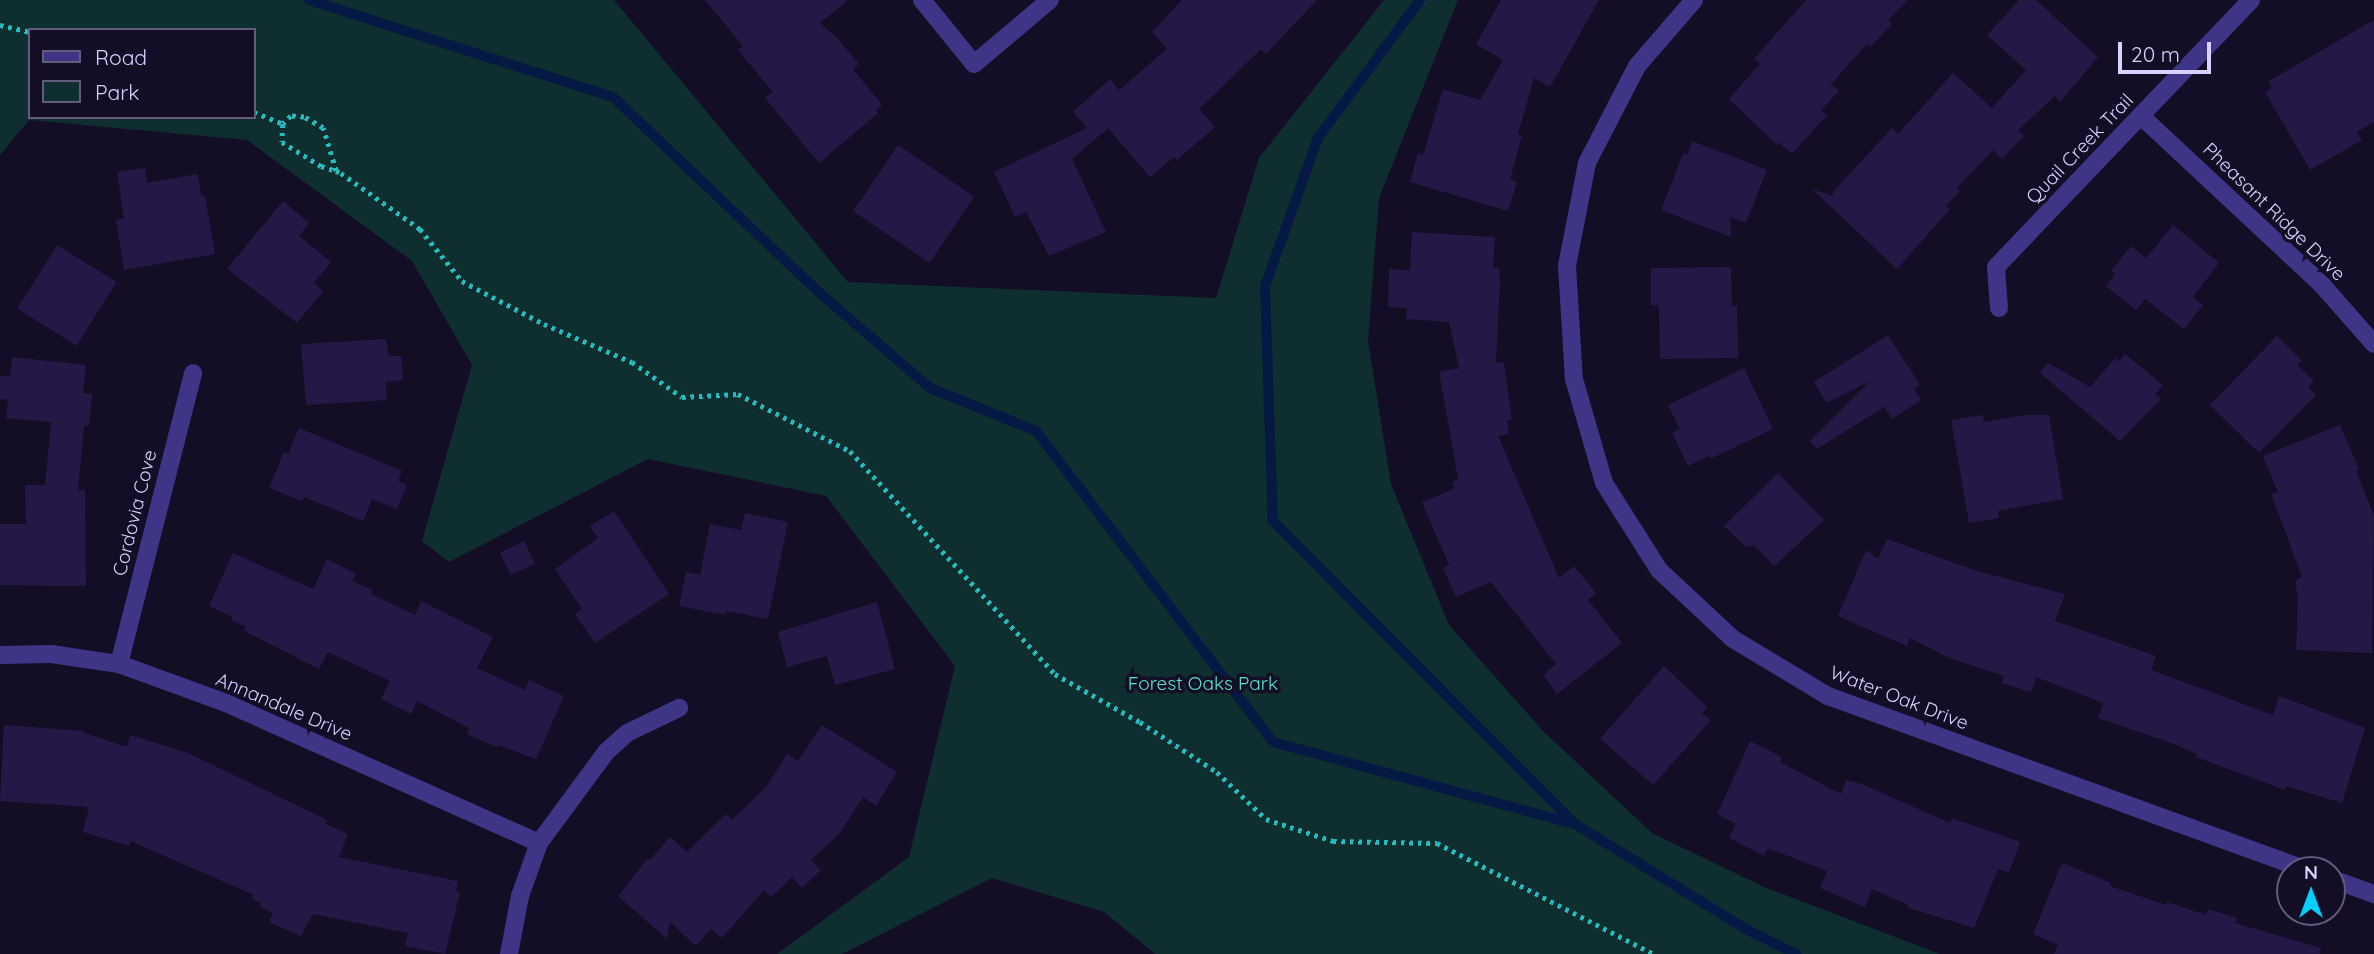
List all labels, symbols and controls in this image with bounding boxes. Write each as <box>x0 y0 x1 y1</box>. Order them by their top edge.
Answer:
legend <box>28 28 256 119</box>
scale bar <box>2122 28 2215 72</box>
text: 20 m <box>2131 41 2180 67</box>
text: Road <box>95 44 147 70</box>
text: Park <box>95 79 139 105</box>
street label: Quail Creek Trail <box>2022 89 2138 209</box>
street label: Pheasant Ridge Drive <box>2198 138 2350 286</box>
street label: Cordovia Cove <box>108 448 162 578</box>
street label: Water Oak Drive <box>1827 661 1971 735</box>
street label: Annandale Drive <box>213 668 355 746</box>
park label: Forest Oaks Park <box>1128 673 1278 695</box>
north arrow <box>2276 856 2346 926</box>
text: N <box>2304 860 2318 884</box>

